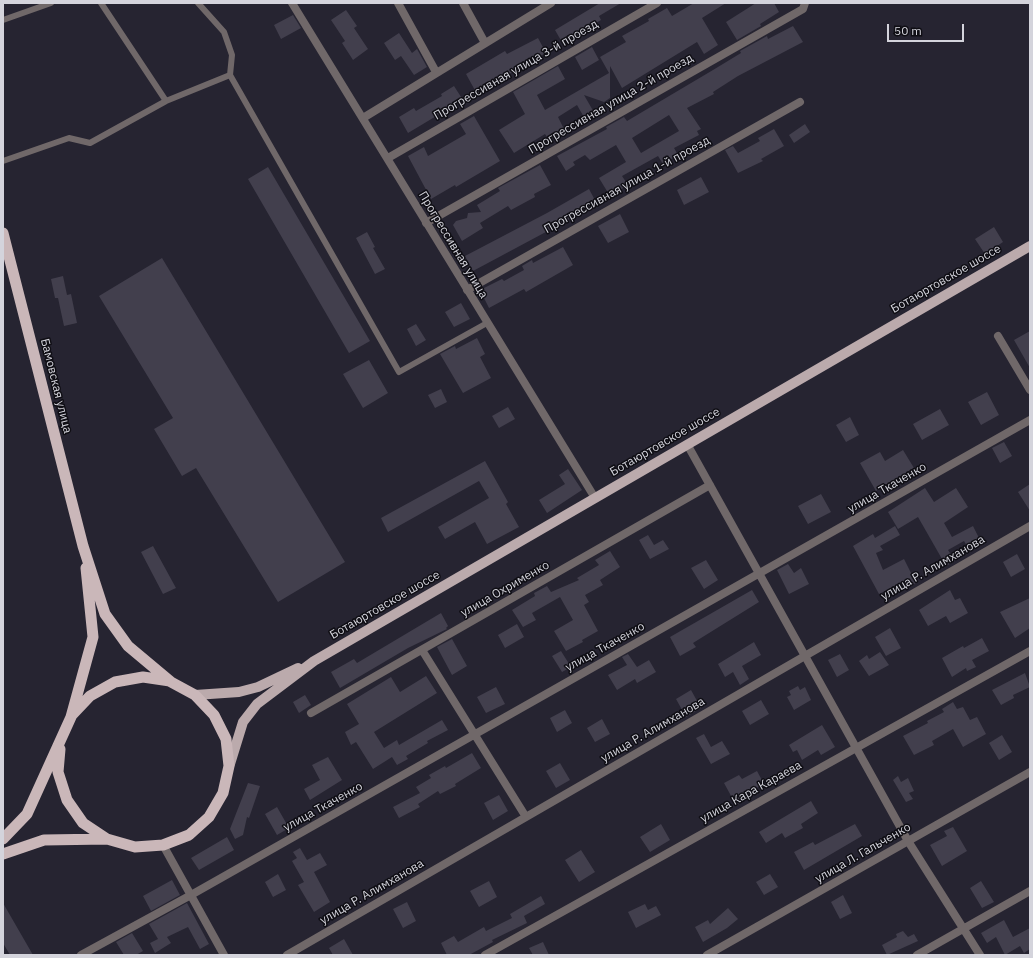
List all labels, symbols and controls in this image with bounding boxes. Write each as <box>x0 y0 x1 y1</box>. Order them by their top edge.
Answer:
scale bar <box>889 16 966 42</box>
street label: Прогрессивная улица 3-й проезд <box>431 17 601 123</box>
text: 50 m <box>894 23 922 38</box>
street label: Прогрессивная улица 2-й проезд <box>526 51 696 157</box>
street label: Прогрессивная улица 1-й проезд <box>542 133 712 237</box>
street label: Прогрессивная улица <box>415 189 491 301</box>
street label: Ботаюртовское шоссе <box>888 242 1004 316</box>
street label: Бамовская улица <box>37 337 75 435</box>
street label: Ботаюртовское шоссе <box>607 405 723 479</box>
street label: улица Ткаченко <box>845 460 929 516</box>
street label: улица Р. Алимханова <box>878 532 988 604</box>
street label: улица Охрименко <box>458 558 552 620</box>
street label: Ботаюртовское шоссе <box>327 568 443 642</box>
street label: улица Ткаченко <box>563 619 647 675</box>
street label: улица Р. Алимханова <box>598 694 708 766</box>
street label: улица Кара Караева <box>698 758 804 826</box>
street label: улица Ткаченко <box>281 779 365 835</box>
street label: улица Л. Гальченко <box>813 820 913 886</box>
street label: улица Р. Алимханова <box>317 856 427 928</box>

